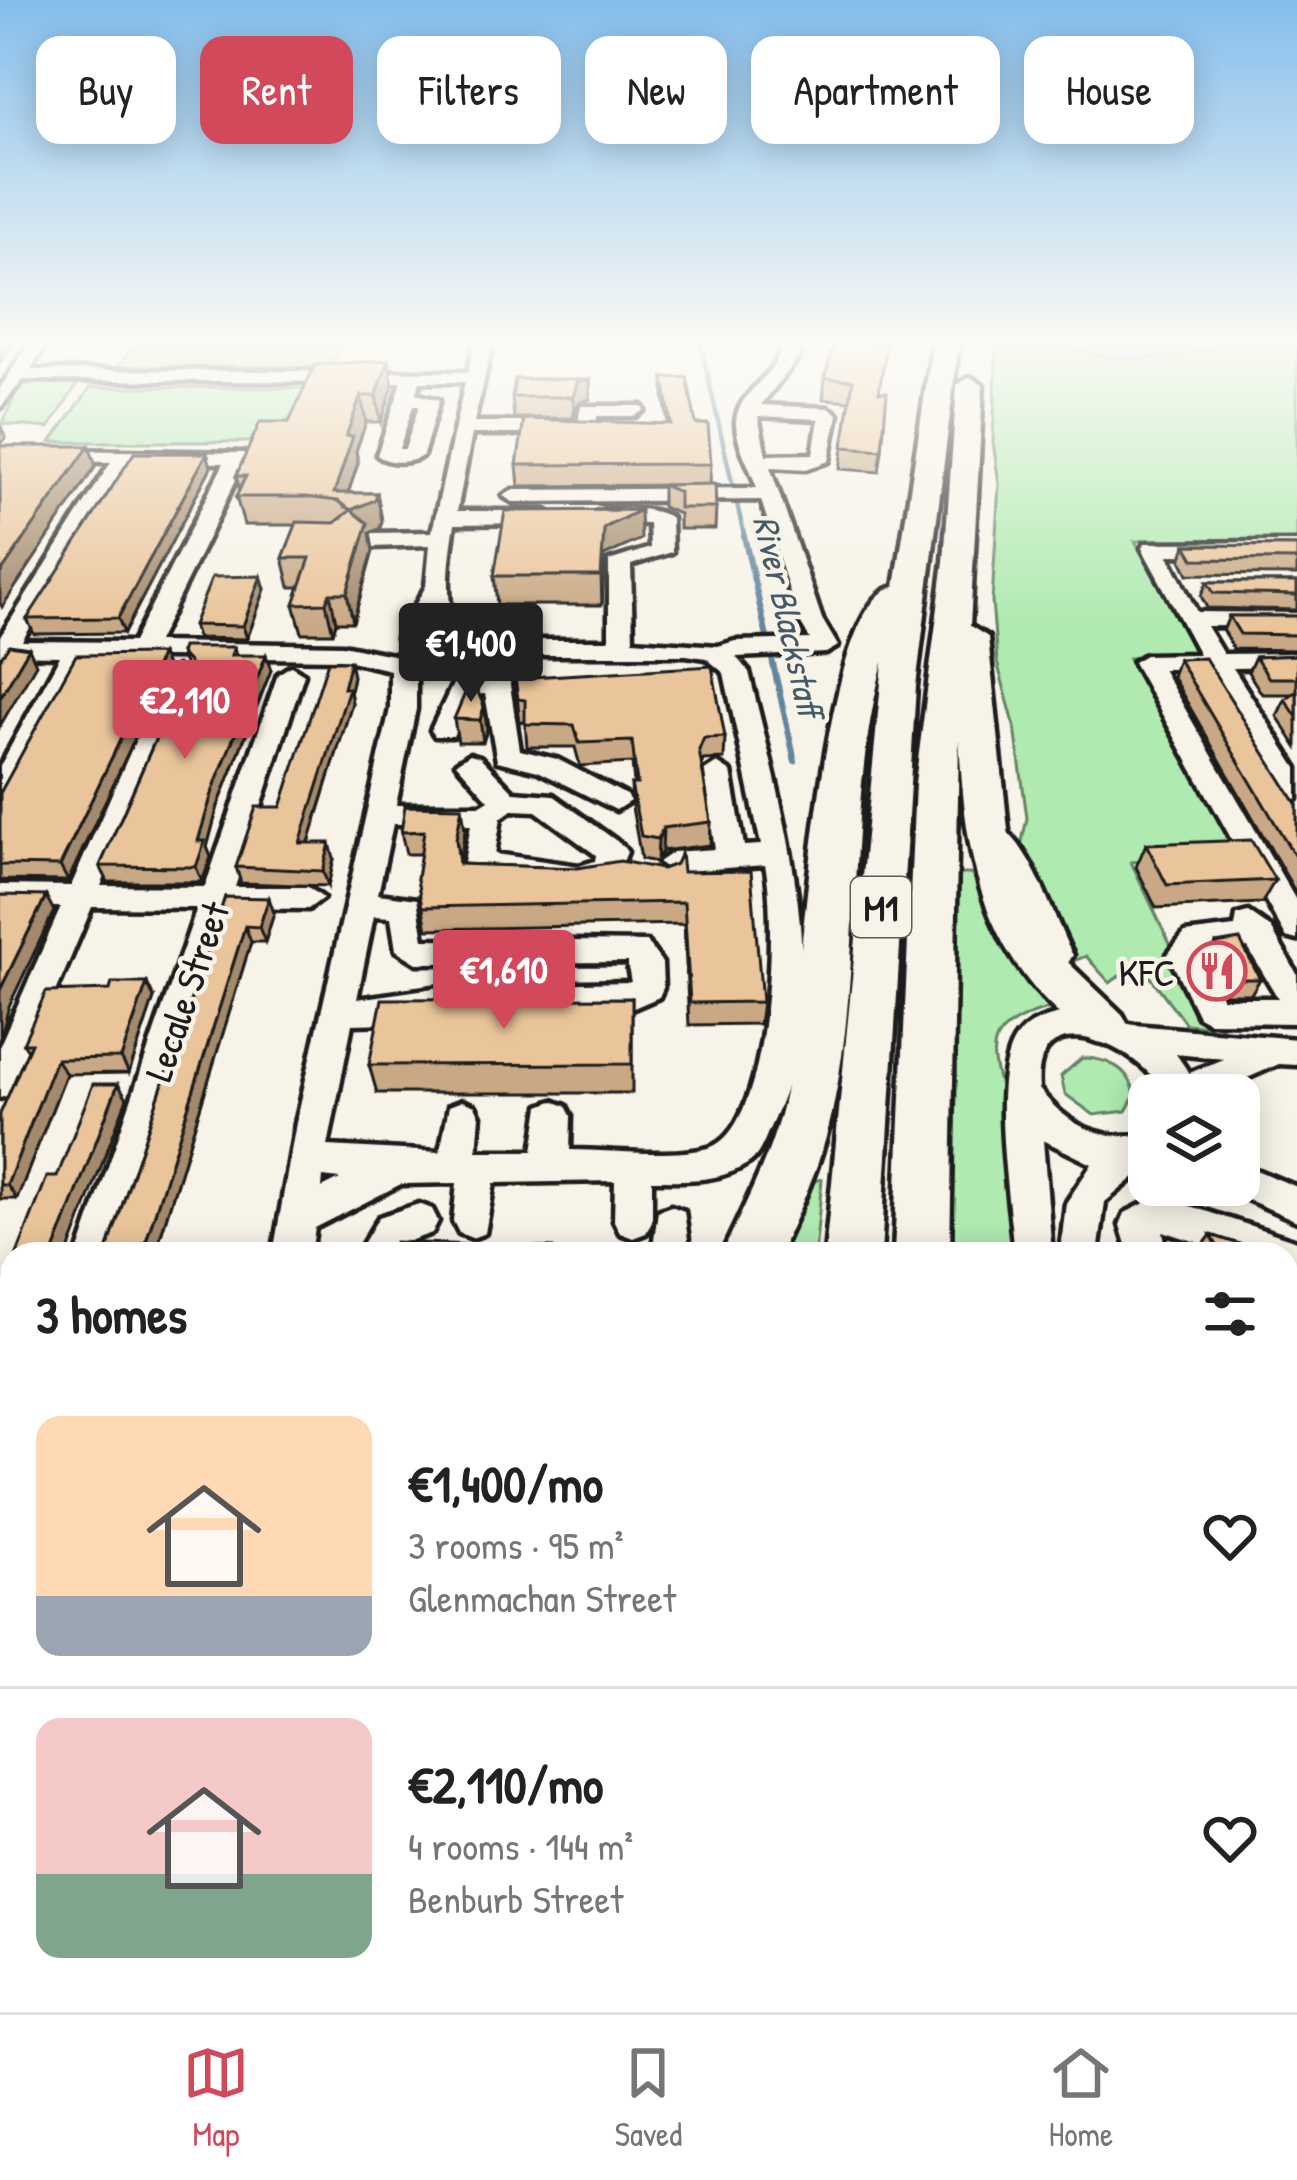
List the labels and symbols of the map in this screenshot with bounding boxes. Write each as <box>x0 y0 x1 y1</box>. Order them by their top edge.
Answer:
water label: River Blackstaff <box>742 510 837 728</box>
pin: €1,400 <box>373 603 569 705</box>
pin: €2,110 <box>87 660 283 762</box>
road number: M1 <box>851 877 911 937</box>
street label: Lecale Street <box>131 894 242 1088</box>
pin: €1,610 <box>406 930 602 1032</box>
restaurant icon: KFC <box>1186 940 1248 1002</box>
place label: KFC <box>1119 945 1175 998</box>

